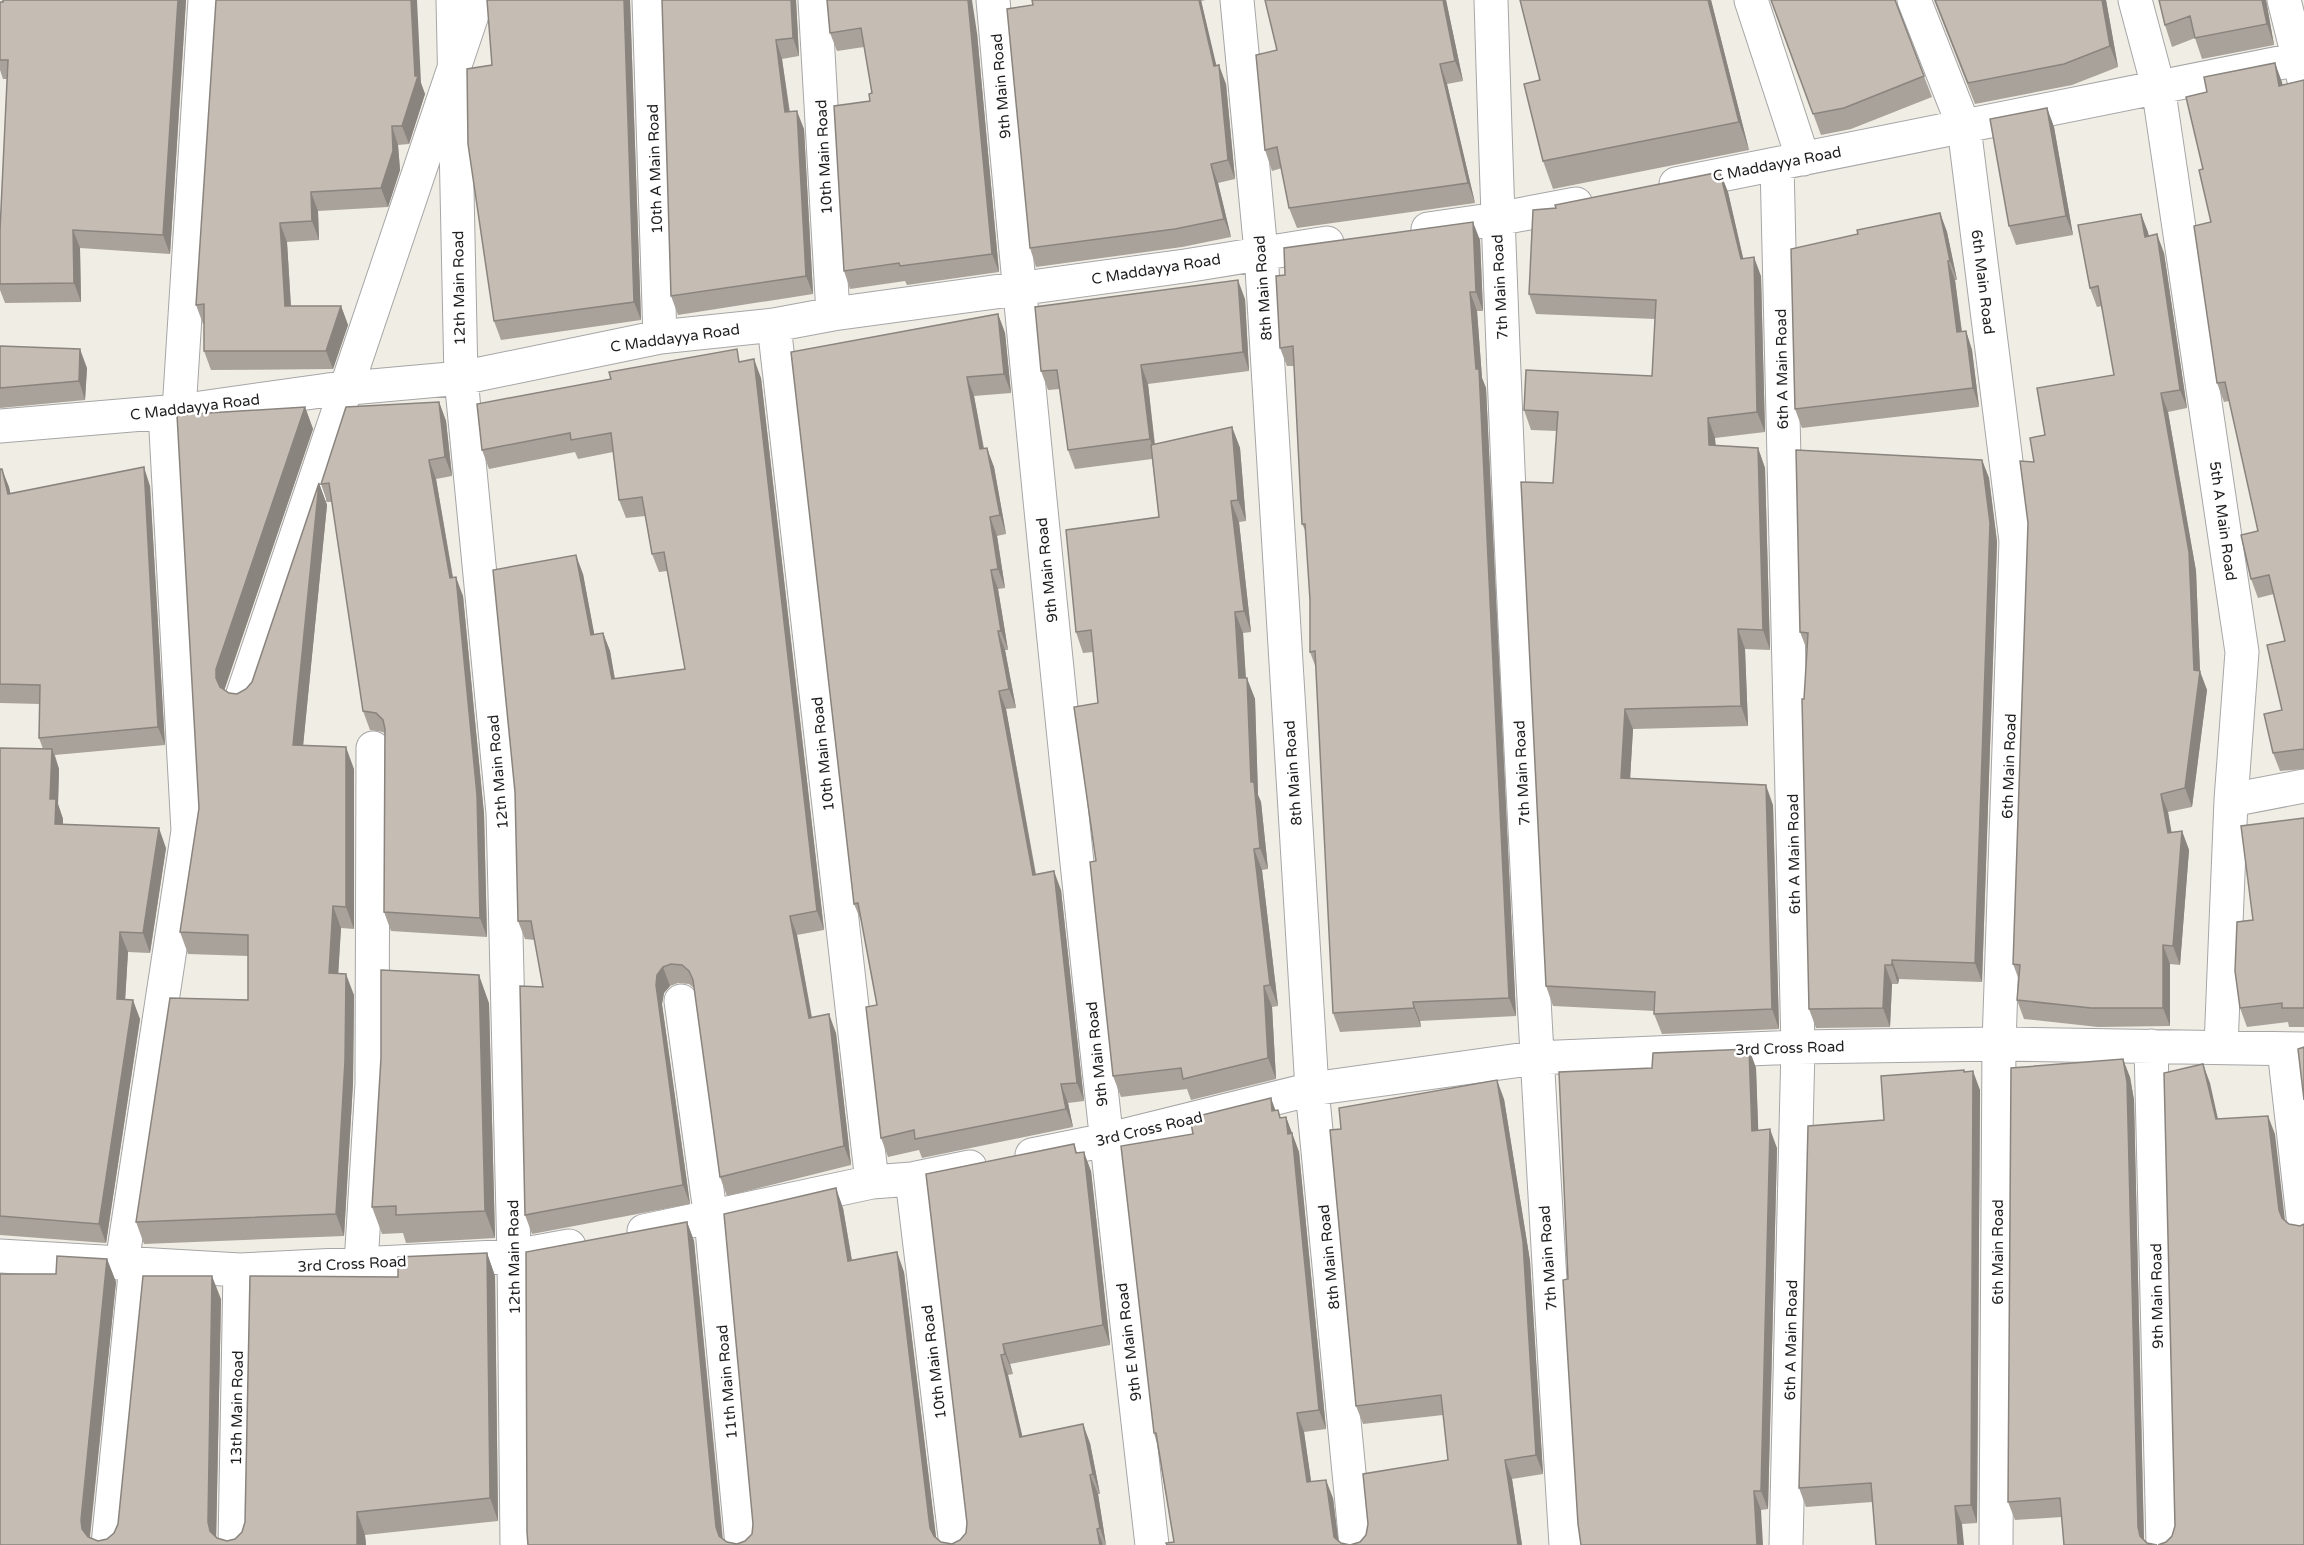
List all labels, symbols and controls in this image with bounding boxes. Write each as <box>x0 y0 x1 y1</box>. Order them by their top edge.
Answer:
street label: 9th Main Road <box>987 33 1015 139</box>
street label: 10th Main Road <box>812 99 836 215</box>
street label: 10th A Main Road <box>644 104 666 234</box>
street label: C Maddayya Road <box>1711 143 1843 185</box>
street label: 6th Main Road <box>1968 229 1998 335</box>
street label: 12th Main Road <box>449 230 469 346</box>
street label: 7th Main Road <box>1488 234 1512 340</box>
street label: 8th Main Road <box>1250 235 1276 341</box>
street label: C Maddayya Road <box>1090 250 1222 288</box>
street label: 6th A Main Road <box>1772 309 1792 429</box>
street label: C Maddayya Road <box>609 320 741 356</box>
street label: C Maddayya Road <box>129 390 261 424</box>
street label: 5th A Main Road <box>2206 460 2240 582</box>
street label: 9th Main Road <box>1033 517 1061 623</box>
street label: 10th Main Road <box>808 696 838 812</box>
street label: 6th Main Road <box>1998 713 2020 819</box>
street label: 12th Main Road <box>484 714 512 830</box>
street label: 8th Main Road <box>1280 720 1306 826</box>
street label: 7th Main Road <box>1510 720 1534 826</box>
street label: 6th A Main Road <box>1784 794 1804 914</box>
street label: 9th Main Road <box>1083 1001 1111 1107</box>
street label: 3rd Cross Road <box>1735 1037 1845 1059</box>
street label: 3rd Cross Road <box>1094 1108 1204 1150</box>
street label: 12th Main Road <box>504 1199 524 1315</box>
street label: 6th Main Road <box>1989 1199 2007 1305</box>
street label: 8th Main Road <box>1315 1204 1343 1310</box>
street label: 7th Main Road <box>1535 1205 1561 1311</box>
street label: 9th Main Road <box>2147 1243 2167 1349</box>
street label: 3rd Cross Road <box>297 1252 407 1276</box>
street label: 6th A Main Road <box>1781 1280 1801 1400</box>
street label: 9th E Main Road <box>1113 1282 1145 1402</box>
street label: 10th Main Road <box>918 1304 950 1420</box>
street label: 11th Main Road <box>713 1324 741 1440</box>
street label: 13th Main Road <box>227 1350 247 1466</box>

